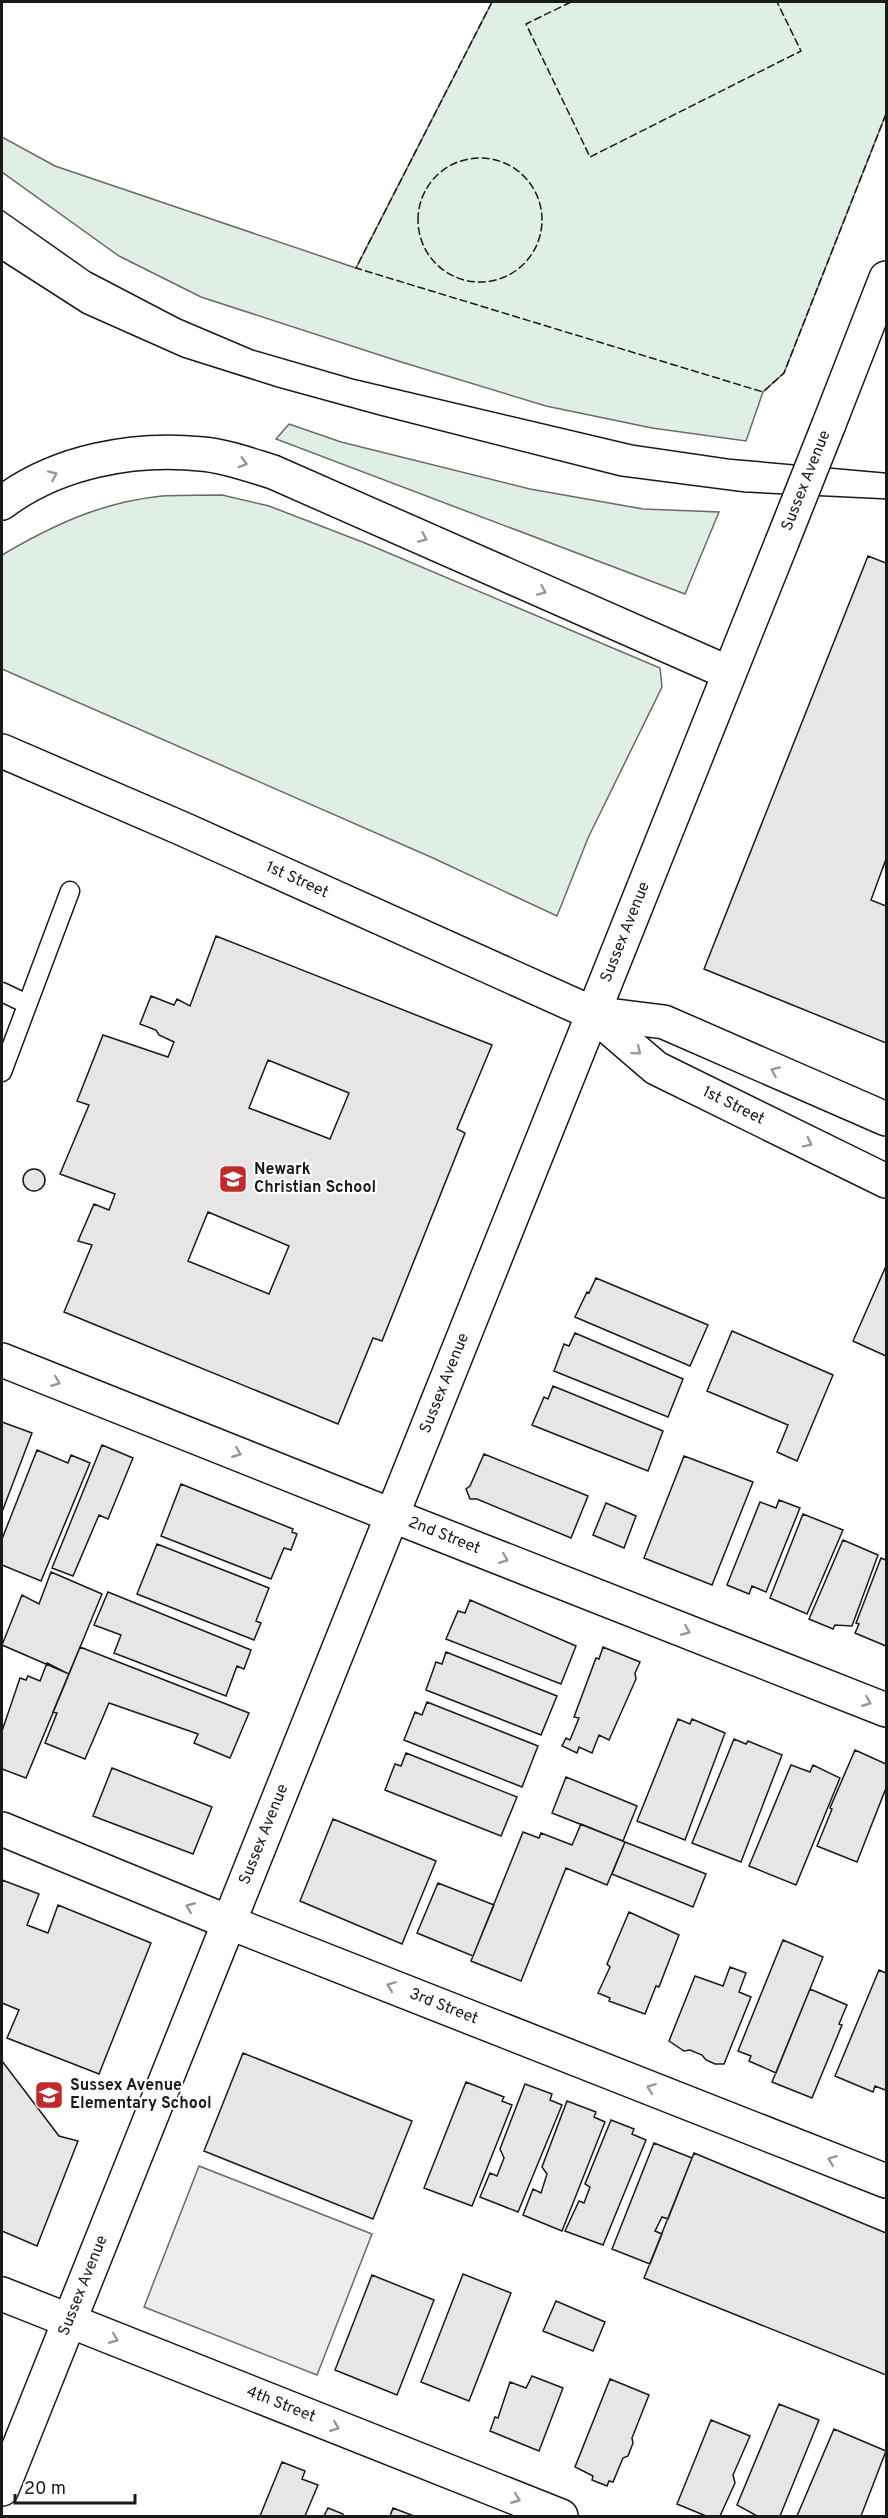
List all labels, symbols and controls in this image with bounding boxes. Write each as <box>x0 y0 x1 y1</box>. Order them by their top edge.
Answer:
street label: Sussex Avenue <box>777 427 835 534</box>
one-way arrow <box>238 456 248 469</box>
one-way arrow <box>46 470 57 482</box>
one-way arrow <box>417 531 428 543</box>
one-way arrow <box>536 583 547 595</box>
street label: 1st Street <box>262 857 332 903</box>
street label: Sussex Avenue <box>597 879 655 985</box>
one-way arrow <box>630 1044 641 1055</box>
one-way arrow <box>771 1066 782 1078</box>
street label: 1st Street <box>699 1082 768 1130</box>
one-way arrow <box>802 1135 813 1147</box>
place label: Newark Christian School <box>254 1160 376 1198</box>
school or university icon: Newark Christian School <box>217 1163 249 1195</box>
street label: Sussex Avenue <box>416 1330 474 1437</box>
one-way arrow <box>50 1374 61 1387</box>
one-way arrow <box>231 1446 242 1459</box>
street label: 2nd Street <box>405 1513 483 1559</box>
one-way arrow <box>498 1552 509 1564</box>
one-way arrow <box>680 1624 691 1636</box>
one-way arrow <box>861 1695 872 1707</box>
street label: Sussex Avenue <box>235 1781 293 1888</box>
one-way arrow <box>185 1902 196 1914</box>
one-way arrow <box>386 1981 397 1994</box>
street label: 3rd Street <box>406 1984 481 2029</box>
place label: Sussex Avenue Elementary School <box>70 2076 212 2114</box>
school or university icon: Sussex Avenue Elementary School <box>33 2079 65 2111</box>
one-way arrow <box>646 2083 656 2096</box>
one-way arrow <box>827 2154 838 2167</box>
street label: Sussex Avenue <box>54 2233 113 2339</box>
one-way arrow <box>108 2332 119 2344</box>
street label: 4th Street <box>243 2382 318 2427</box>
one-way arrow <box>329 2419 339 2432</box>
scale bar <box>15 2467 135 2505</box>
text: 20 m <box>24 2478 66 2501</box>
one-way arrow <box>510 2491 521 2504</box>

